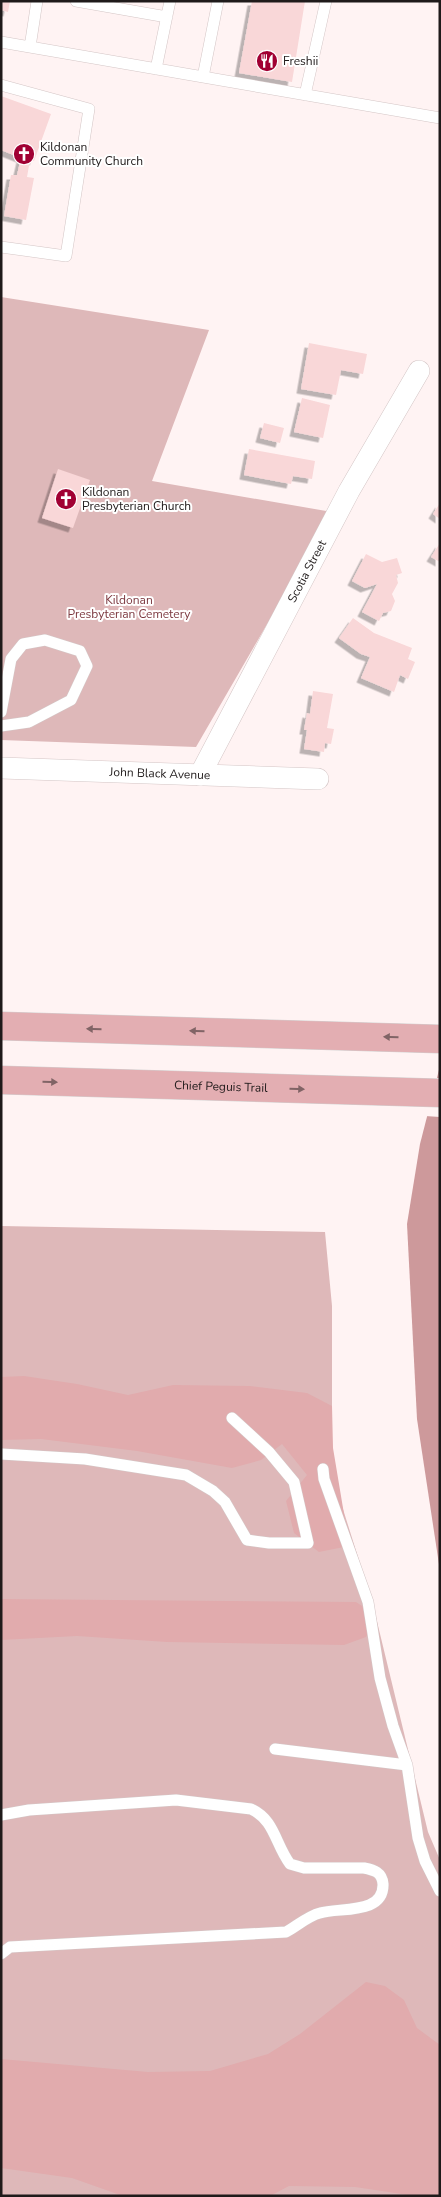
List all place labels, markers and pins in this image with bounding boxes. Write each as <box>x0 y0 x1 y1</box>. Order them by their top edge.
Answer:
restaurant icon: Freshii <box>255 49 279 73</box>
place label: Freshii <box>283 53 318 69</box>
place label: Kildonan Community Church <box>40 139 143 169</box>
church icon: Kildonan Community Church <box>12 142 36 166</box>
place label: Kildonan Presbyterian Church <box>82 484 191 514</box>
church icon: Kildonan Presbyterian Church <box>54 487 78 511</box>

